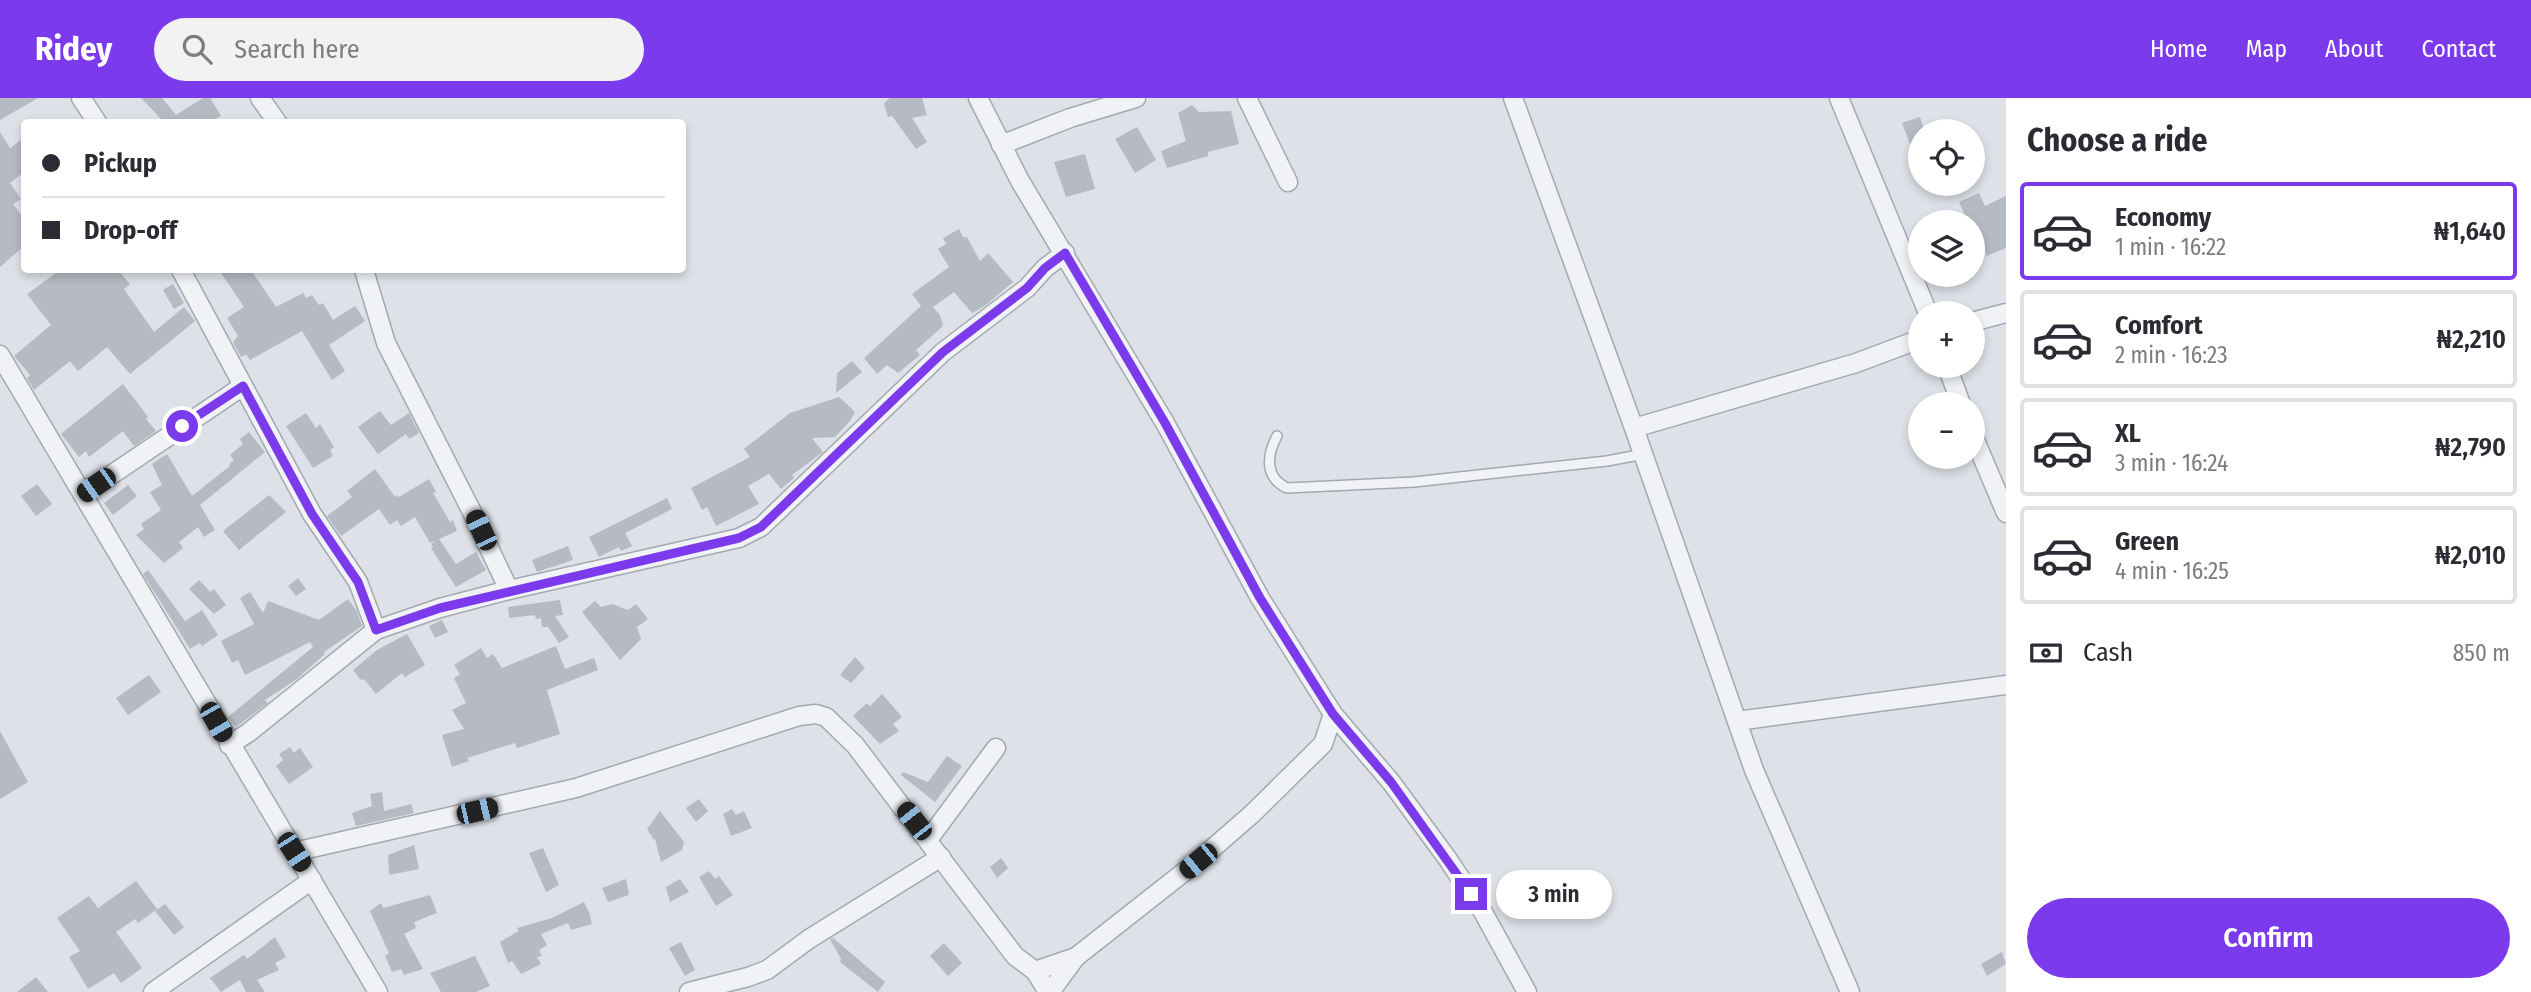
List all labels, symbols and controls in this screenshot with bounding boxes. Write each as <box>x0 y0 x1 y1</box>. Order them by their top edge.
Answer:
search box <box>154 18 644 81</box>
text: Ridey <box>35 29 112 69</box>
icon: search <box>178 30 216 68</box>
text: Search here <box>234 34 360 65</box>
text: Home <box>2150 35 2207 63</box>
text: Map <box>2245 35 2287 63</box>
text: About <box>2325 35 2383 63</box>
text: Contact <box>2421 35 2496 63</box>
map controls <box>1908 119 1985 469</box>
button: locate <box>1908 119 1985 196</box>
text: Choose a ride <box>2027 121 2208 159</box>
text: Pickup <box>84 148 157 179</box>
icon: car <box>2031 200 2094 263</box>
text: Economy <box>2115 202 2211 233</box>
button: layers <box>1908 210 1985 287</box>
text: Drop-off <box>84 215 177 246</box>
text: ₦1,640 <box>2434 216 2506 247</box>
text: 1 min · 16:22 <box>2115 233 2226 261</box>
button: + <box>1908 301 1985 378</box>
icon: car <box>2031 308 2094 371</box>
text: Comfort <box>2115 310 2203 341</box>
text: ₦2,210 <box>2437 324 2506 355</box>
text: 2 min · 16:23 <box>2115 341 2228 369</box>
button: − <box>1908 392 1985 469</box>
route start <box>166 410 198 442</box>
icon: car <box>2031 416 2094 479</box>
text: XL <box>2115 418 2141 449</box>
text: ₦2,790 <box>2435 432 2506 463</box>
text: 3 min · 16:24 <box>2115 449 2228 477</box>
car <box>73 464 120 506</box>
car <box>463 507 500 553</box>
icon: car <box>2031 524 2094 587</box>
text: Green <box>2115 526 2179 557</box>
text: ₦2,010 <box>2435 540 2506 571</box>
text: 4 min · 16:25 <box>2115 557 2229 585</box>
icon: cash <box>2027 634 2065 672</box>
text: Cash <box>2083 637 2133 668</box>
text: 850 m <box>2453 639 2510 667</box>
car <box>197 699 236 745</box>
car <box>455 796 500 826</box>
car <box>893 798 936 844</box>
car <box>274 829 315 875</box>
car <box>1176 840 1221 882</box>
callout: 3 min <box>1496 870 1611 918</box>
route end <box>1455 878 1487 910</box>
text: 3 min <box>1528 880 1580 908</box>
button: Confirm <box>2027 898 2510 978</box>

